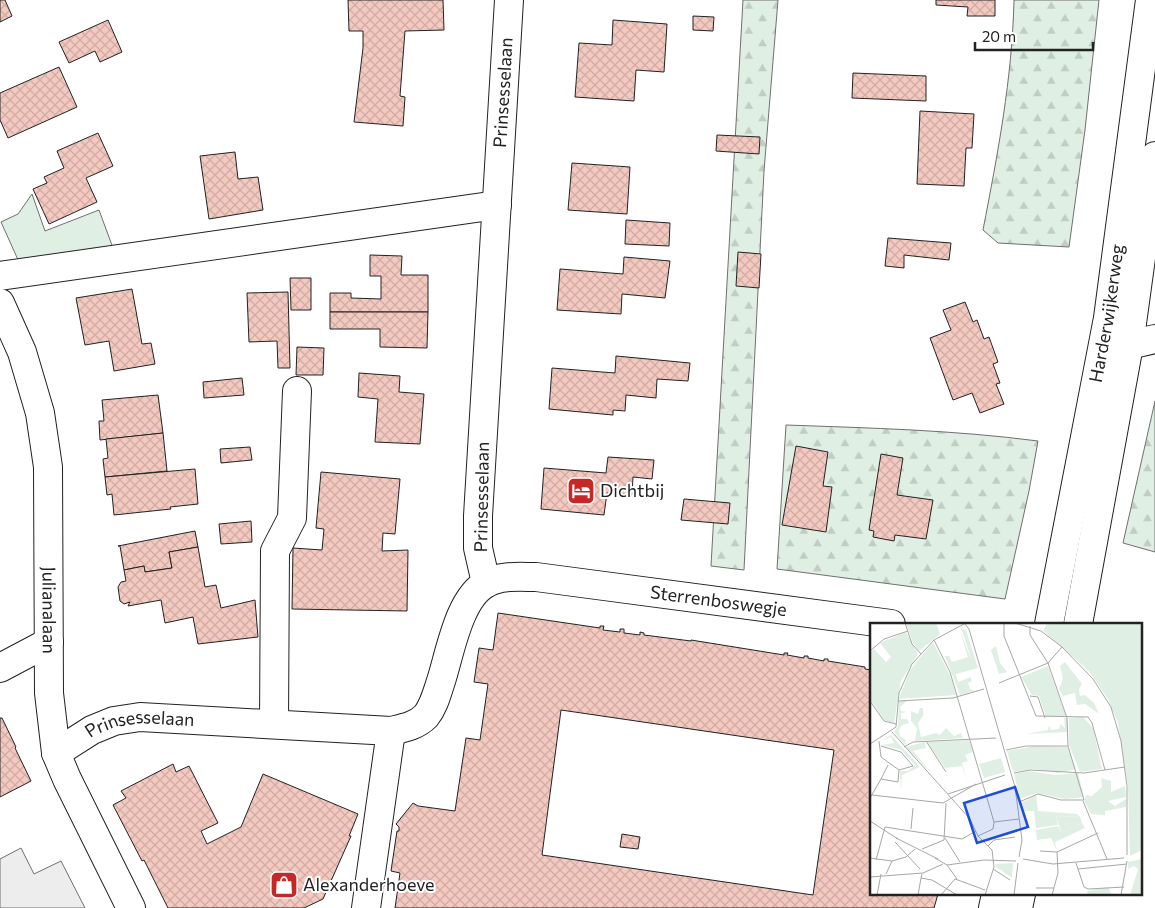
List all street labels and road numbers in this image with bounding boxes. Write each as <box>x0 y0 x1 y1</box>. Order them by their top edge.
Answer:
street label: Prinsesselaan <box>488 37 517 149</box>
street label: Harderwijkerweg <box>1084 242 1128 384</box>
street label: Prinsesselaan <box>469 441 493 553</box>
street label: Julianalaan <box>38 566 61 654</box>
street label: Sterrenboswegje <box>649 580 788 620</box>
street label: Prinsesselaan <box>80 705 195 742</box>

